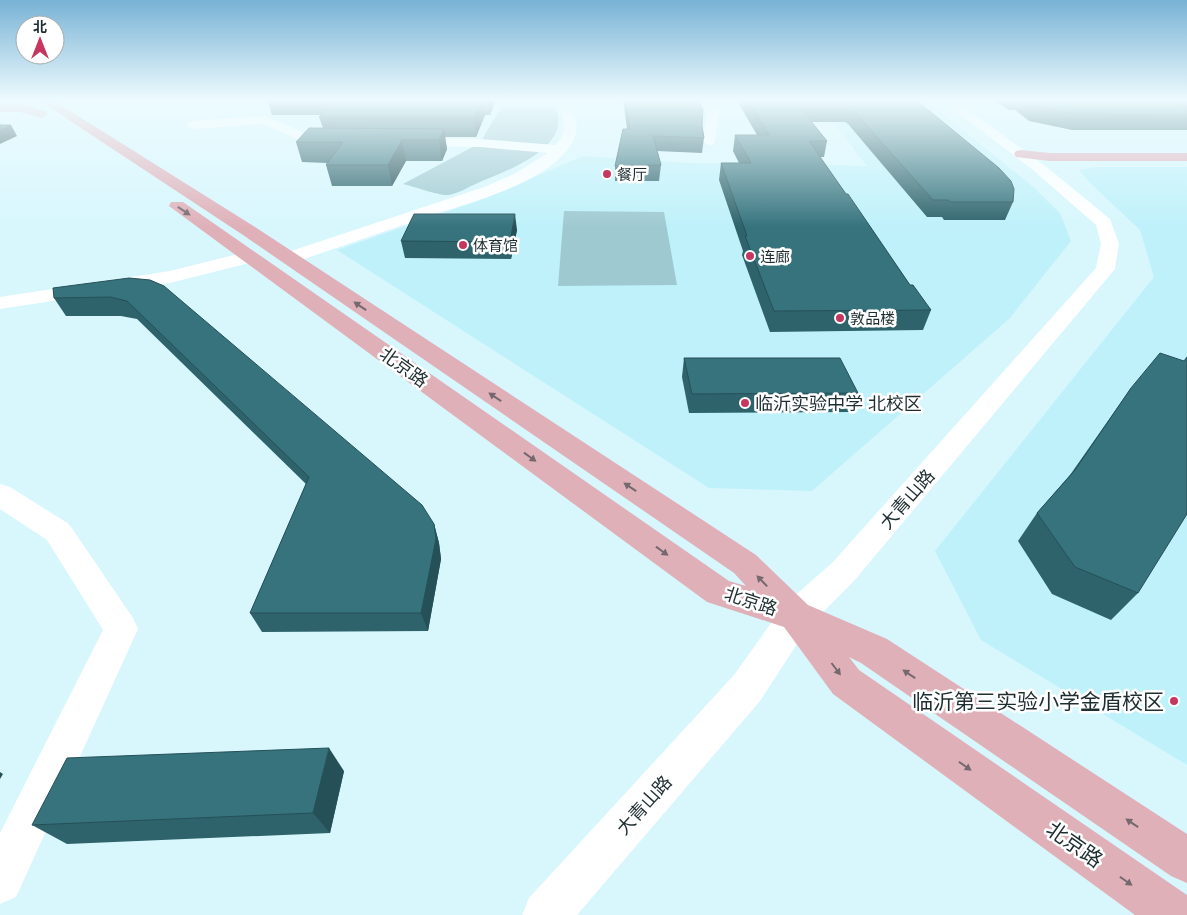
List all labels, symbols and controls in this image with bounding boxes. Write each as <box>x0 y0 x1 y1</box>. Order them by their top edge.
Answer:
north arrow <box>15 15 65 65</box>
text: 北 <box>33 18 47 36</box>
place label: 餐厅 <box>617 165 647 184</box>
marker: 餐厅 <box>601 168 613 180</box>
one-way arrow <box>177 206 190 216</box>
place label: 体育馆 <box>473 236 518 255</box>
marker: 体育馆 <box>457 239 469 251</box>
place label: 连廊 <box>760 247 790 266</box>
marker: 连廊 <box>744 250 756 262</box>
one-way arrow <box>353 301 367 311</box>
place label: 敦品楼 <box>850 309 895 328</box>
marker: 敦品楼 <box>834 312 846 324</box>
street label: 北京路 <box>375 342 433 392</box>
one-way arrow <box>488 392 502 401</box>
place label: 临沂实验中学 北校区 <box>755 392 922 415</box>
marker: 临沂实验中学 北校区 <box>739 397 751 409</box>
one-way arrow <box>523 452 537 462</box>
street label: 大青山路 <box>875 464 939 534</box>
one-way arrow <box>623 482 637 492</box>
one-way arrow <box>655 546 669 556</box>
one-way arrow <box>756 576 768 588</box>
street label: 北京路 <box>722 582 780 620</box>
one-way arrow <box>831 662 841 676</box>
one-way arrow <box>903 670 916 679</box>
place label: 临沂第三实验小学金盾校区 <box>912 688 1164 714</box>
marker: 临沂第三实验小学金盾校区 <box>1168 695 1180 707</box>
one-way arrow <box>958 761 972 771</box>
street label: 大青山路 <box>611 771 677 839</box>
street label: 北京路 <box>1042 815 1108 873</box>
one-way arrow <box>1125 818 1139 828</box>
one-way arrow <box>1119 876 1133 886</box>

